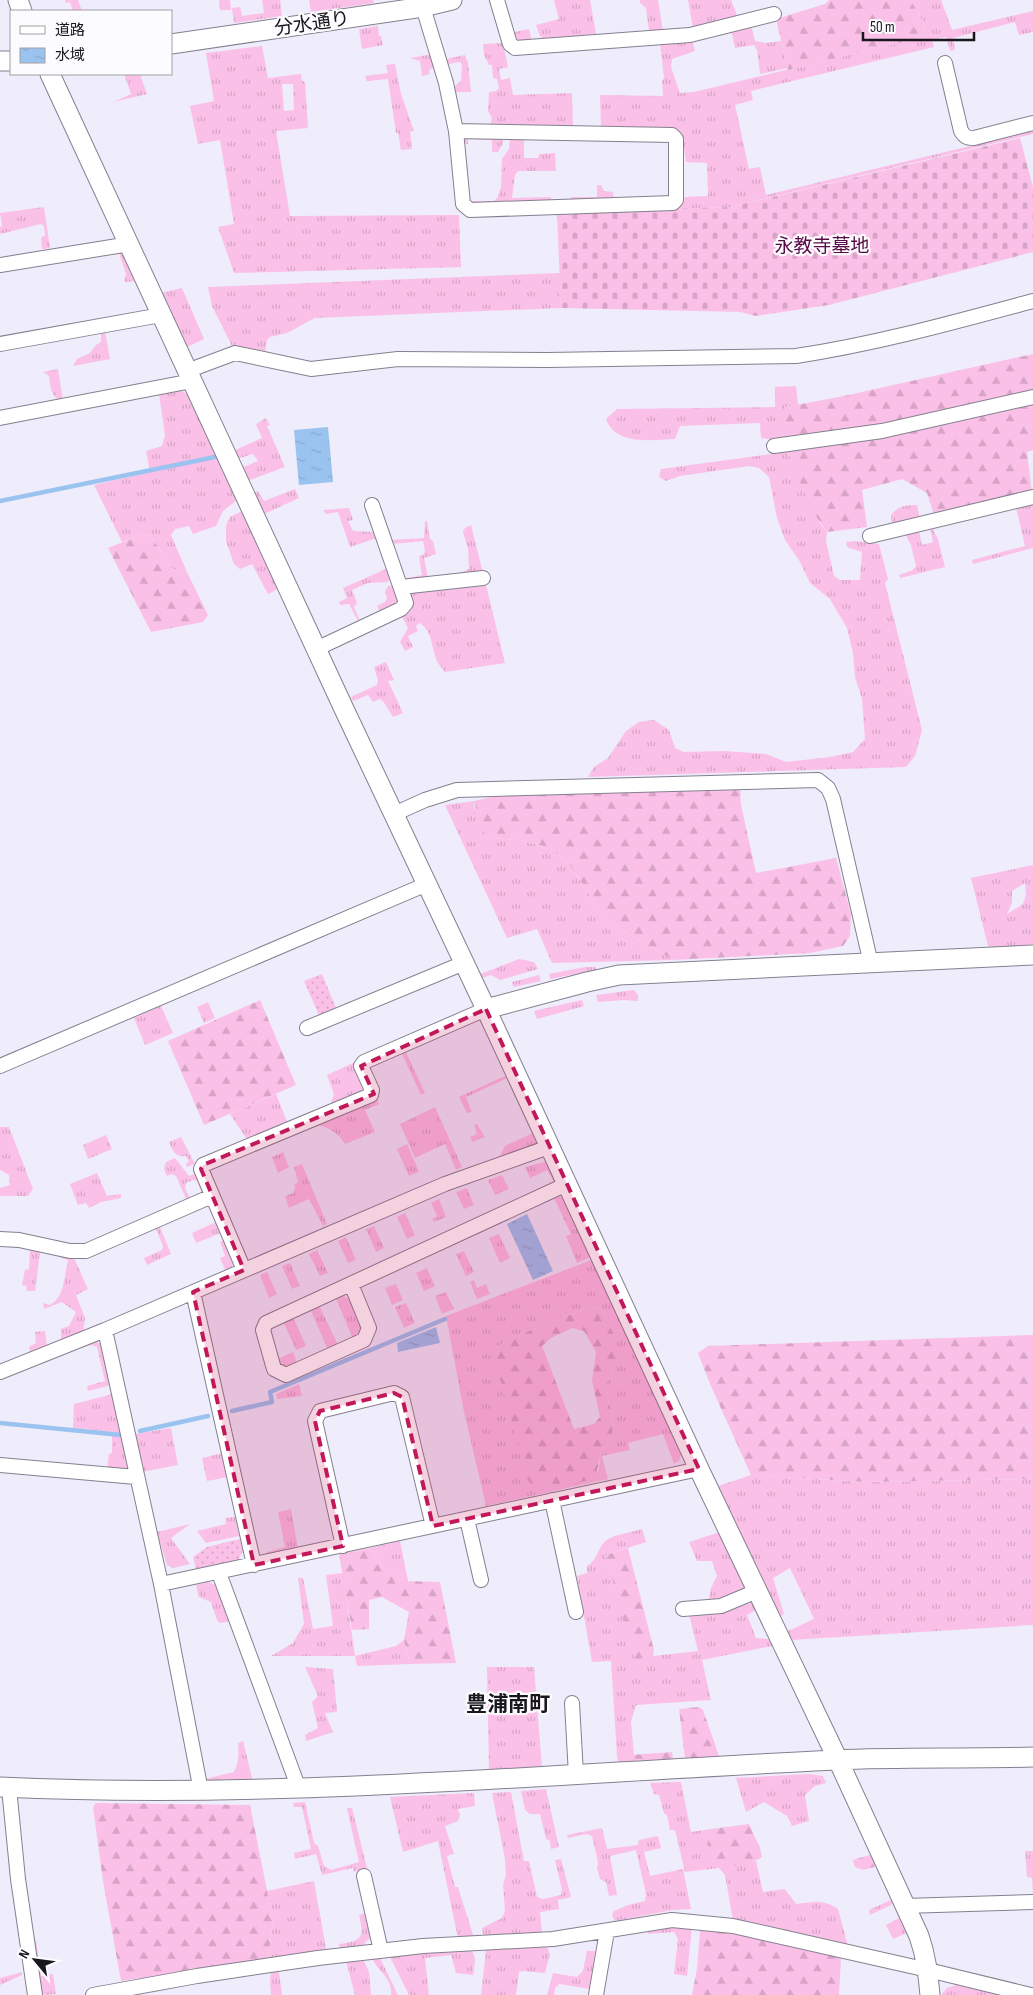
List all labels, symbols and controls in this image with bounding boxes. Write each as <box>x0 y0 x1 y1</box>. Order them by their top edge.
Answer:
street label: 分水通り <box>273 7 351 41</box>
legend <box>10 10 172 75</box>
scale bar <box>863 10 974 42</box>
text: 50 m <box>870 18 895 37</box>
text: 道路 <box>55 21 85 40</box>
text: 水域 <box>55 46 85 65</box>
park label: 永教寺墓地 <box>774 235 870 258</box>
district label: 豊浦南町 <box>466 1692 550 1717</box>
north arrow <box>10 1935 60 1985</box>
text: N <box>15 1947 33 1961</box>

